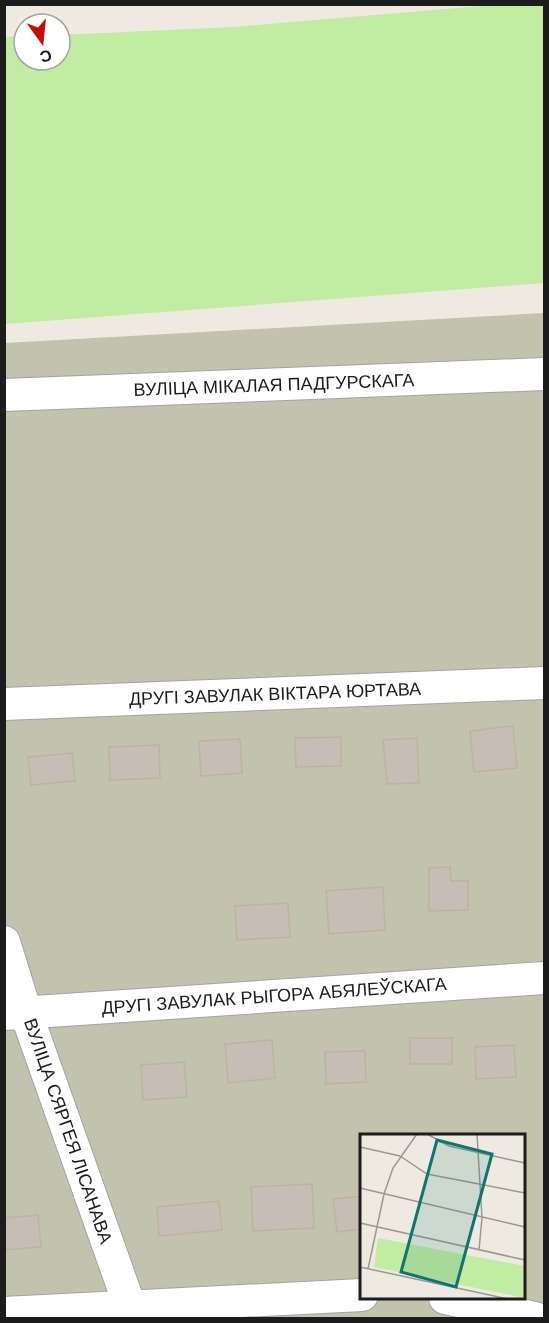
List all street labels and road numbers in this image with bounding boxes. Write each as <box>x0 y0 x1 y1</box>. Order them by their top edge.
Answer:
street label: ВУЛІЦА МІКАЛАЯ ПАДГУРСКАГА <box>133 370 415 400</box>
street label: ДРУГІ ЗАВУЛАК ВІКТАРА ЮРТАВА <box>129 679 421 709</box>
street label: ДРУГІ ЗАВУЛАК РЫГОРА АБЯЛЕЎСКАГА <box>101 973 447 1018</box>
street label: ВУЛІЦА СЯРГЕЯ ЛІСАНАВА <box>20 1016 116 1246</box>

